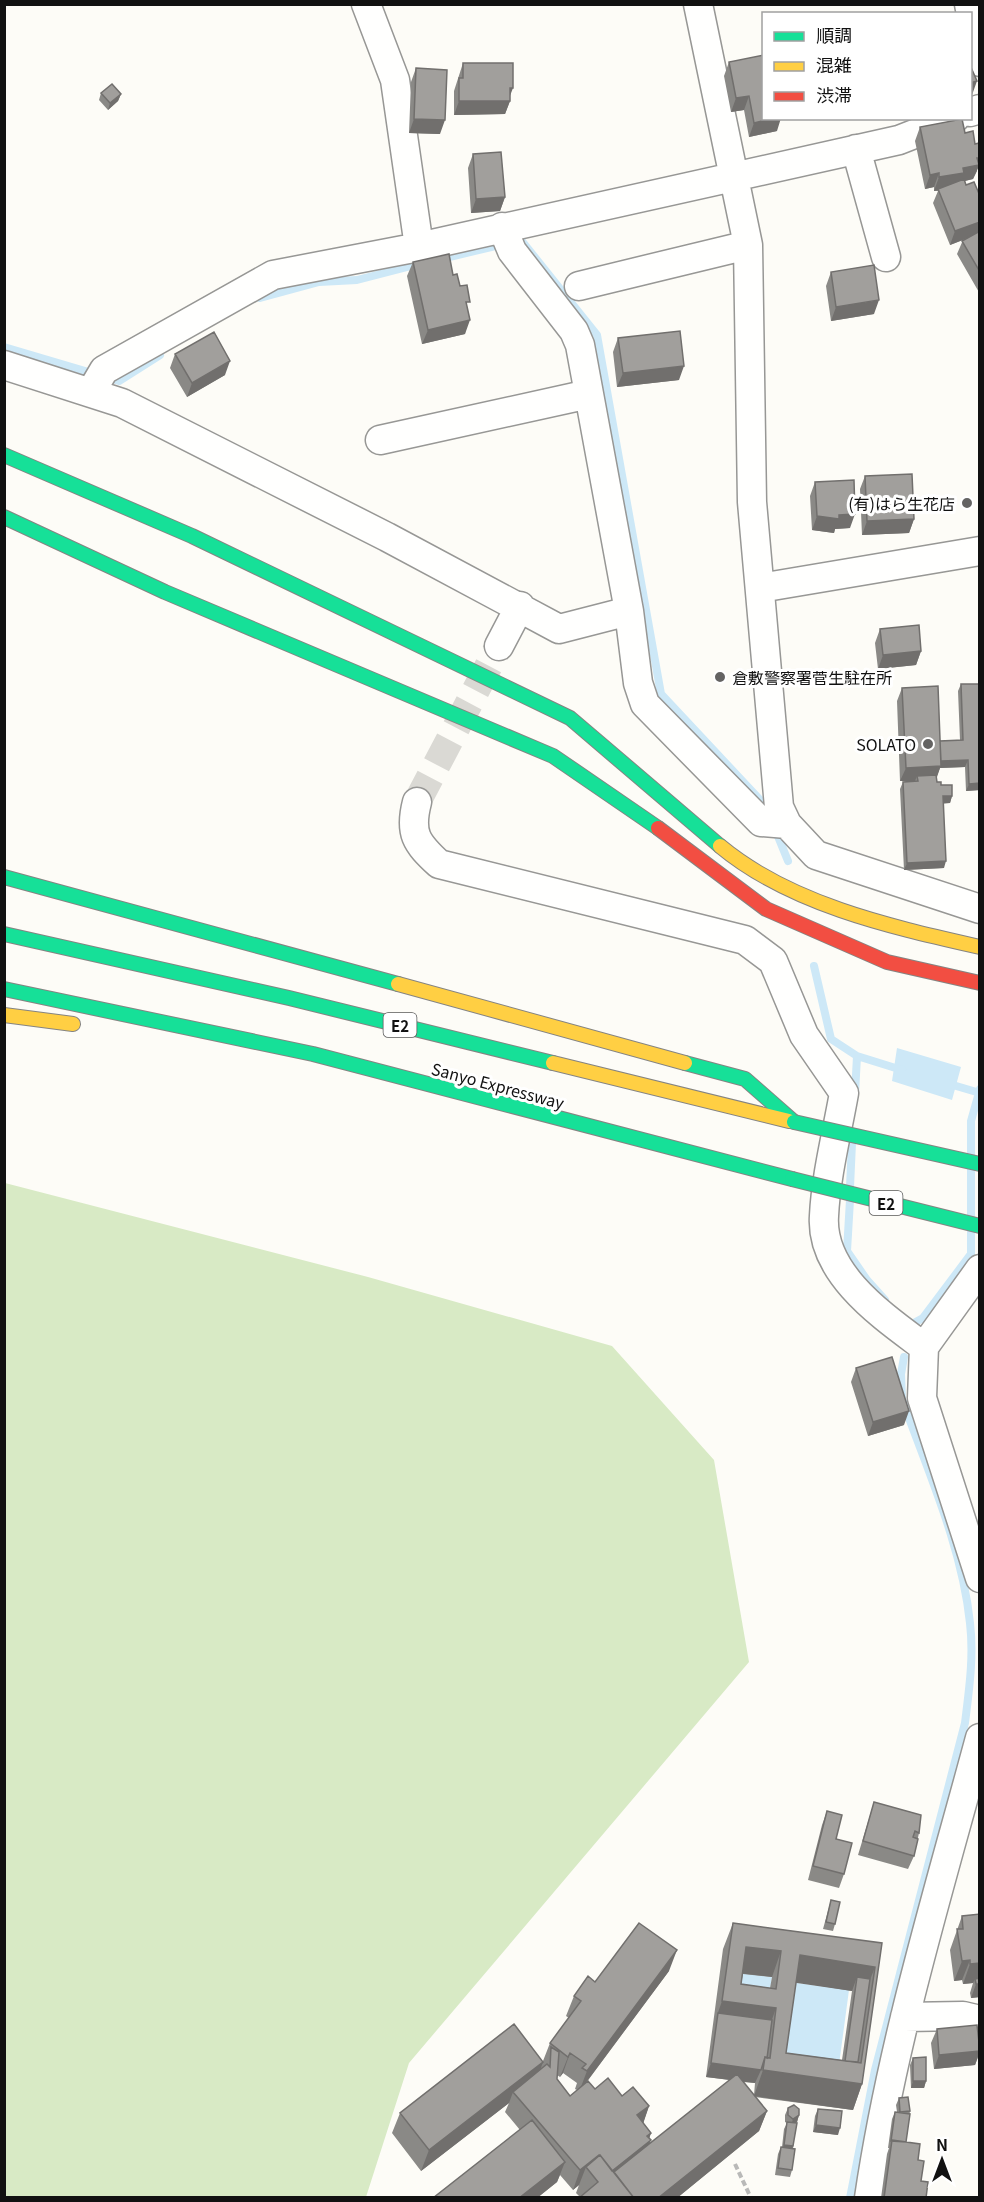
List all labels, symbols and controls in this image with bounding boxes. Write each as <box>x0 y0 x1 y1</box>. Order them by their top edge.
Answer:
legend <box>762 12 972 120</box>
text: 順調 <box>816 21 852 47</box>
text: 混雑 <box>816 51 852 77</box>
text: 渋滞 <box>816 81 852 107</box>
place label: (有)はら生花店 <box>848 491 955 515</box>
marker: (有)はら生花店 <box>960 496 974 510</box>
place label: 倉敷警察署菅生駐在所 <box>732 665 892 689</box>
marker: 倉敷警察署菅生駐在所 <box>713 670 727 684</box>
place label: SOLATO <box>856 732 916 756</box>
marker: SOLATO <box>921 737 935 751</box>
road number: E2 <box>384 1013 416 1037</box>
street label: Sanyo Expressway <box>429 1056 568 1114</box>
road number: E2 <box>870 1191 902 1215</box>
north arrow <box>912 2130 972 2190</box>
text: N <box>936 2132 948 2156</box>

